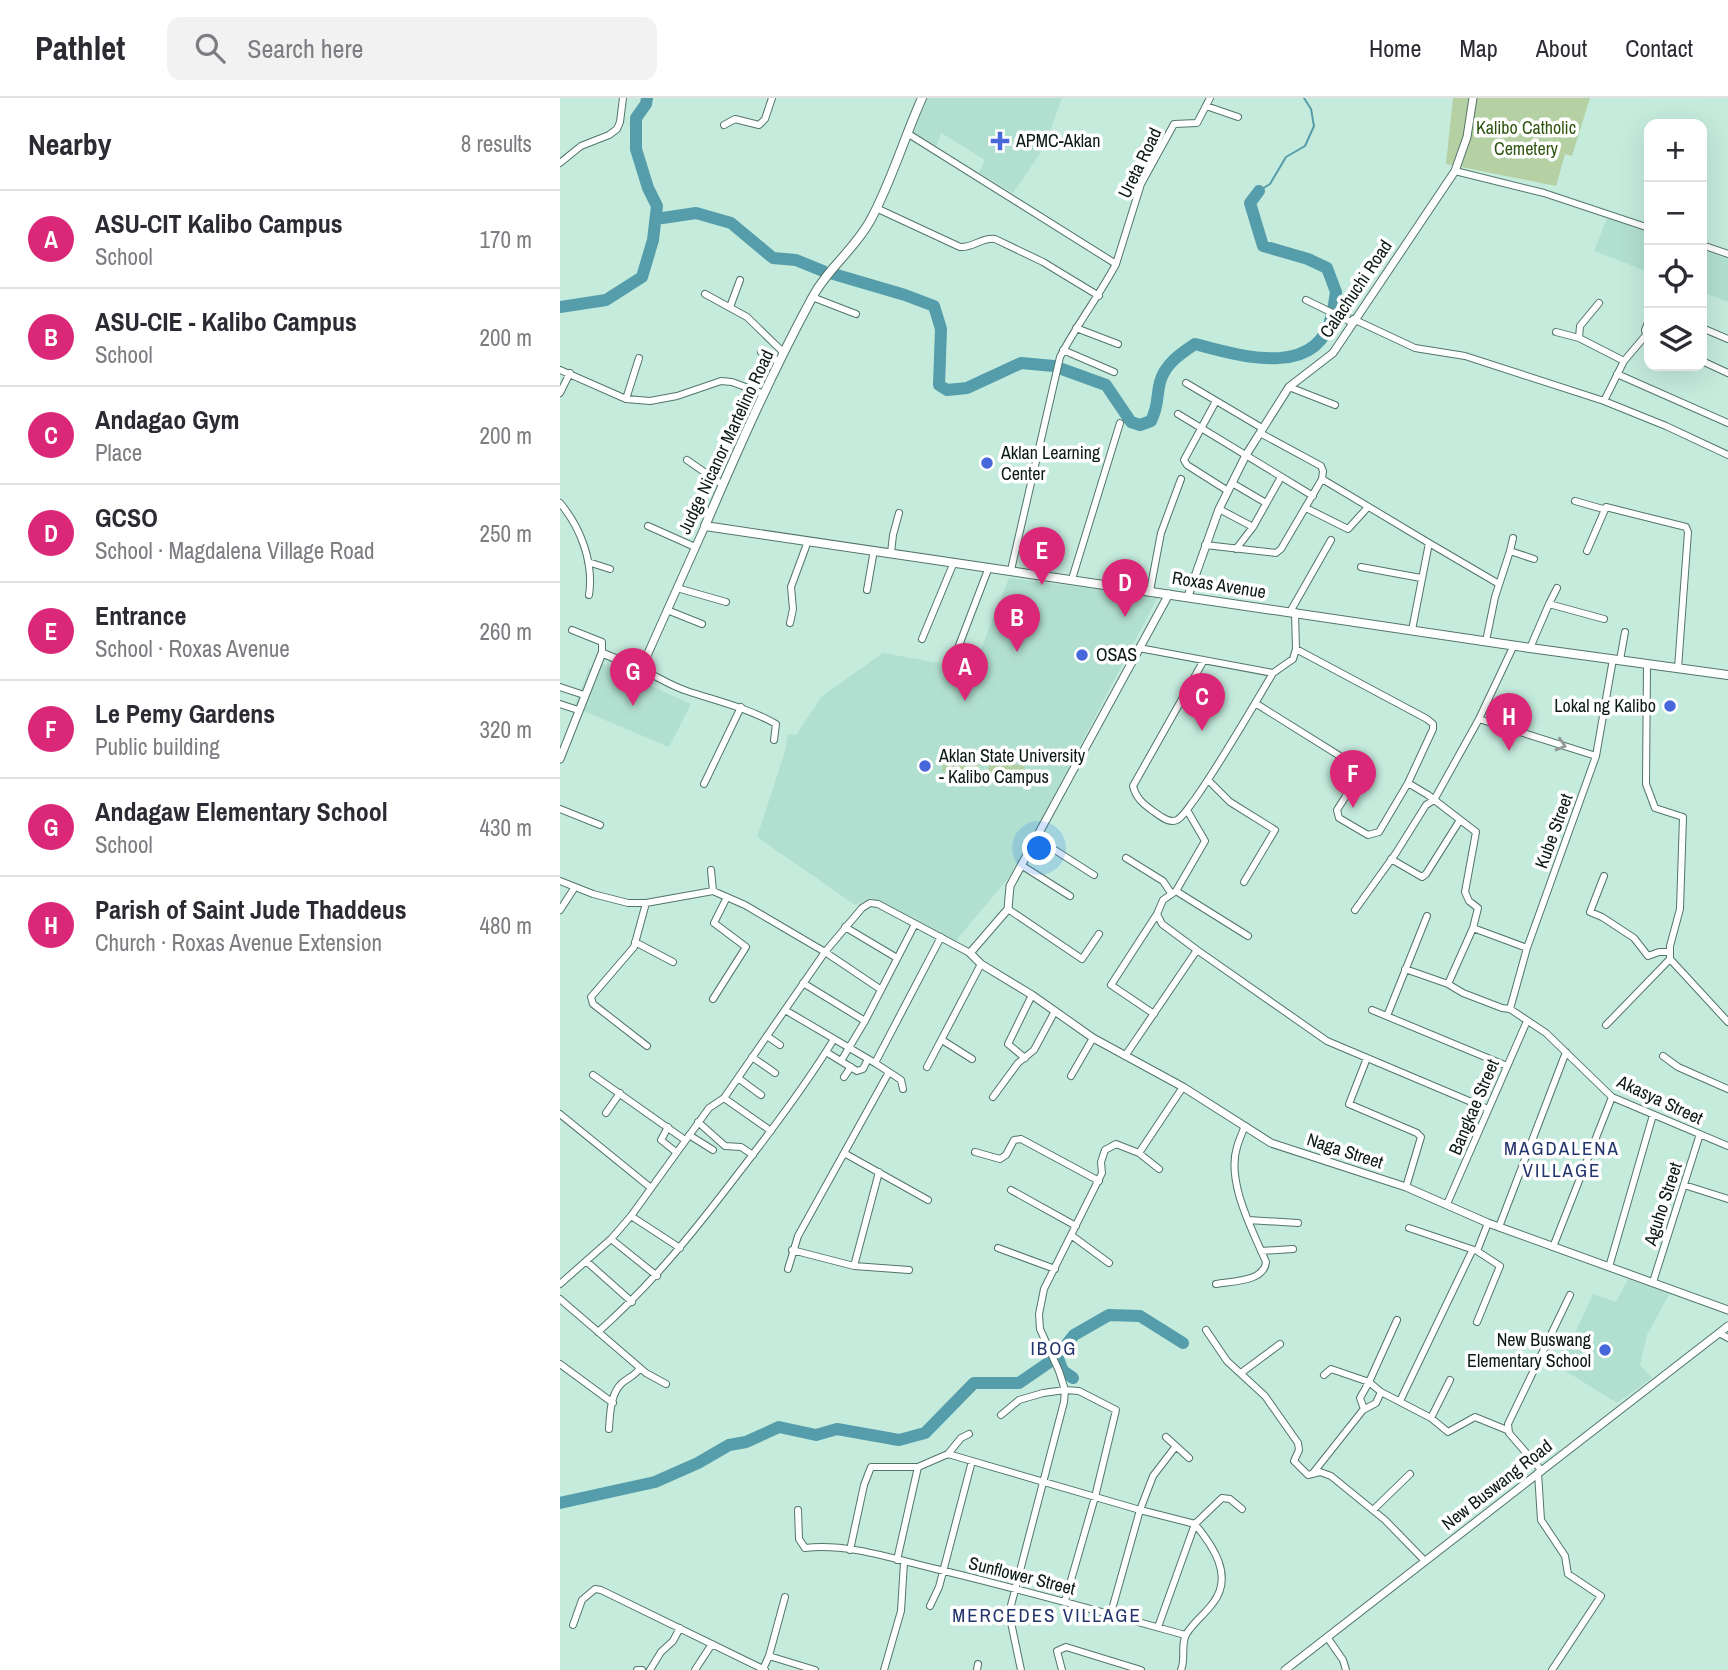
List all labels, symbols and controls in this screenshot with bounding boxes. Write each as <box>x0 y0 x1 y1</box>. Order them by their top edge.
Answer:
search box <box>167 17 657 80</box>
text: Pathlet <box>35 26 125 70</box>
icon: search <box>191 29 229 67</box>
text: Search here <box>247 31 363 66</box>
text: Home <box>1369 32 1421 64</box>
text: Map <box>1459 32 1498 64</box>
text: About <box>1536 32 1587 64</box>
text: Contact <box>1625 32 1693 64</box>
park label: Kalibo Catholic Cemetery <box>1476 115 1576 161</box>
map controls <box>1644 119 1707 371</box>
button: + <box>1644 119 1707 182</box>
street label: Ureta Road <box>1112 123 1167 202</box>
text: Nearby <box>28 124 111 164</box>
text: 8 results <box>461 128 532 159</box>
place label: APMC-Aklan <box>1015 128 1100 153</box>
marker: APMC-Aklan <box>990 131 1010 151</box>
button: − <box>1644 182 1707 245</box>
text: ASU-CIT Kalibo Campus <box>95 206 343 241</box>
text: A <box>44 224 58 255</box>
text: 170 m <box>480 224 532 255</box>
street label: Calachuchi Road <box>1314 235 1398 343</box>
text: School <box>95 241 153 272</box>
button: locate <box>1644 245 1707 308</box>
text: ASU-CIE - Kalibo Campus <box>95 304 357 339</box>
button: layers <box>1644 308 1707 371</box>
text: B <box>44 322 58 353</box>
text: 200 m <box>480 322 532 353</box>
text: School <box>95 339 153 370</box>
street label: Judge Nicanor Martelino Road <box>672 345 779 538</box>
text: Andagao Gym <box>95 402 240 437</box>
text: C <box>44 420 58 451</box>
text: 200 m <box>480 420 532 451</box>
text: Place <box>95 437 142 468</box>
place label: Aklan Learning Center <box>1000 440 1101 486</box>
marker: Aklan Learning Center <box>979 455 995 471</box>
text: GCSO <box>95 500 158 535</box>
text: D <box>44 518 58 549</box>
text: 250 m <box>480 518 532 549</box>
pin: E <box>1019 527 1065 585</box>
text: School · Magdalena Village Road <box>95 535 375 566</box>
pin: D <box>1102 559 1148 617</box>
street label: Roxas Avenue <box>1170 565 1268 604</box>
pin: B <box>994 594 1040 652</box>
text: Entrance <box>95 598 186 633</box>
text: E <box>45 616 57 647</box>
text: 260 m <box>480 616 532 647</box>
text: School · Roxas Avenue <box>95 633 290 664</box>
place label: OSAS <box>1096 642 1137 667</box>
pin: A <box>942 643 988 701</box>
marker: OSAS <box>1074 647 1090 663</box>
pin: G <box>610 648 656 706</box>
pin: C <box>1179 673 1225 731</box>
pin: H <box>1486 693 1532 751</box>
place label: Lokal ng Kalibo <box>1554 693 1656 718</box>
text: Le Pemy Gardens <box>95 696 275 731</box>
marker: Lokal ng Kalibo <box>1662 698 1678 714</box>
text: F <box>45 714 57 745</box>
text: 320 m <box>480 714 532 745</box>
text: Public building <box>95 731 220 762</box>
one-way arrow <box>1554 736 1566 751</box>
place label: Aklan State University - Kalibo Campus <box>938 743 1086 789</box>
pin: F <box>1330 750 1376 808</box>
marker: Aklan State University - Kalibo Campus <box>917 758 933 774</box>
street label: Kube Street <box>1528 790 1579 872</box>
text: Andagaw Elementary School <box>95 794 388 829</box>
text: G <box>44 812 58 843</box>
text: 430 m <box>480 812 532 843</box>
text: School <box>95 829 153 860</box>
your location <box>1022 831 1056 865</box>
text: Parish of Saint Jude Thaddeus <box>95 892 407 927</box>
text: H <box>44 910 58 941</box>
text: 480 m <box>480 910 532 941</box>
text: Church · Roxas Avenue Extension <box>95 927 382 958</box>
street label: Bangkae Street <box>1442 1055 1505 1159</box>
street label: Akasya Street <box>1612 1068 1707 1130</box>
street label: Naga Street <box>1304 1126 1386 1175</box>
district label: MAGDALENA VILLAGE <box>1504 1135 1620 1183</box>
street label: Aguho Street <box>1637 1159 1688 1250</box>
place label: New Buswang Elementary School <box>1467 1327 1592 1373</box>
district label: IBOG <box>1031 1335 1077 1361</box>
marker: New Buswang Elementary School <box>1597 1342 1613 1358</box>
street label: New Buswang Road <box>1436 1434 1557 1536</box>
street label: Sunflower Street <box>966 1550 1078 1601</box>
district label: MERCEDES VILLAGE <box>952 1602 1142 1628</box>

